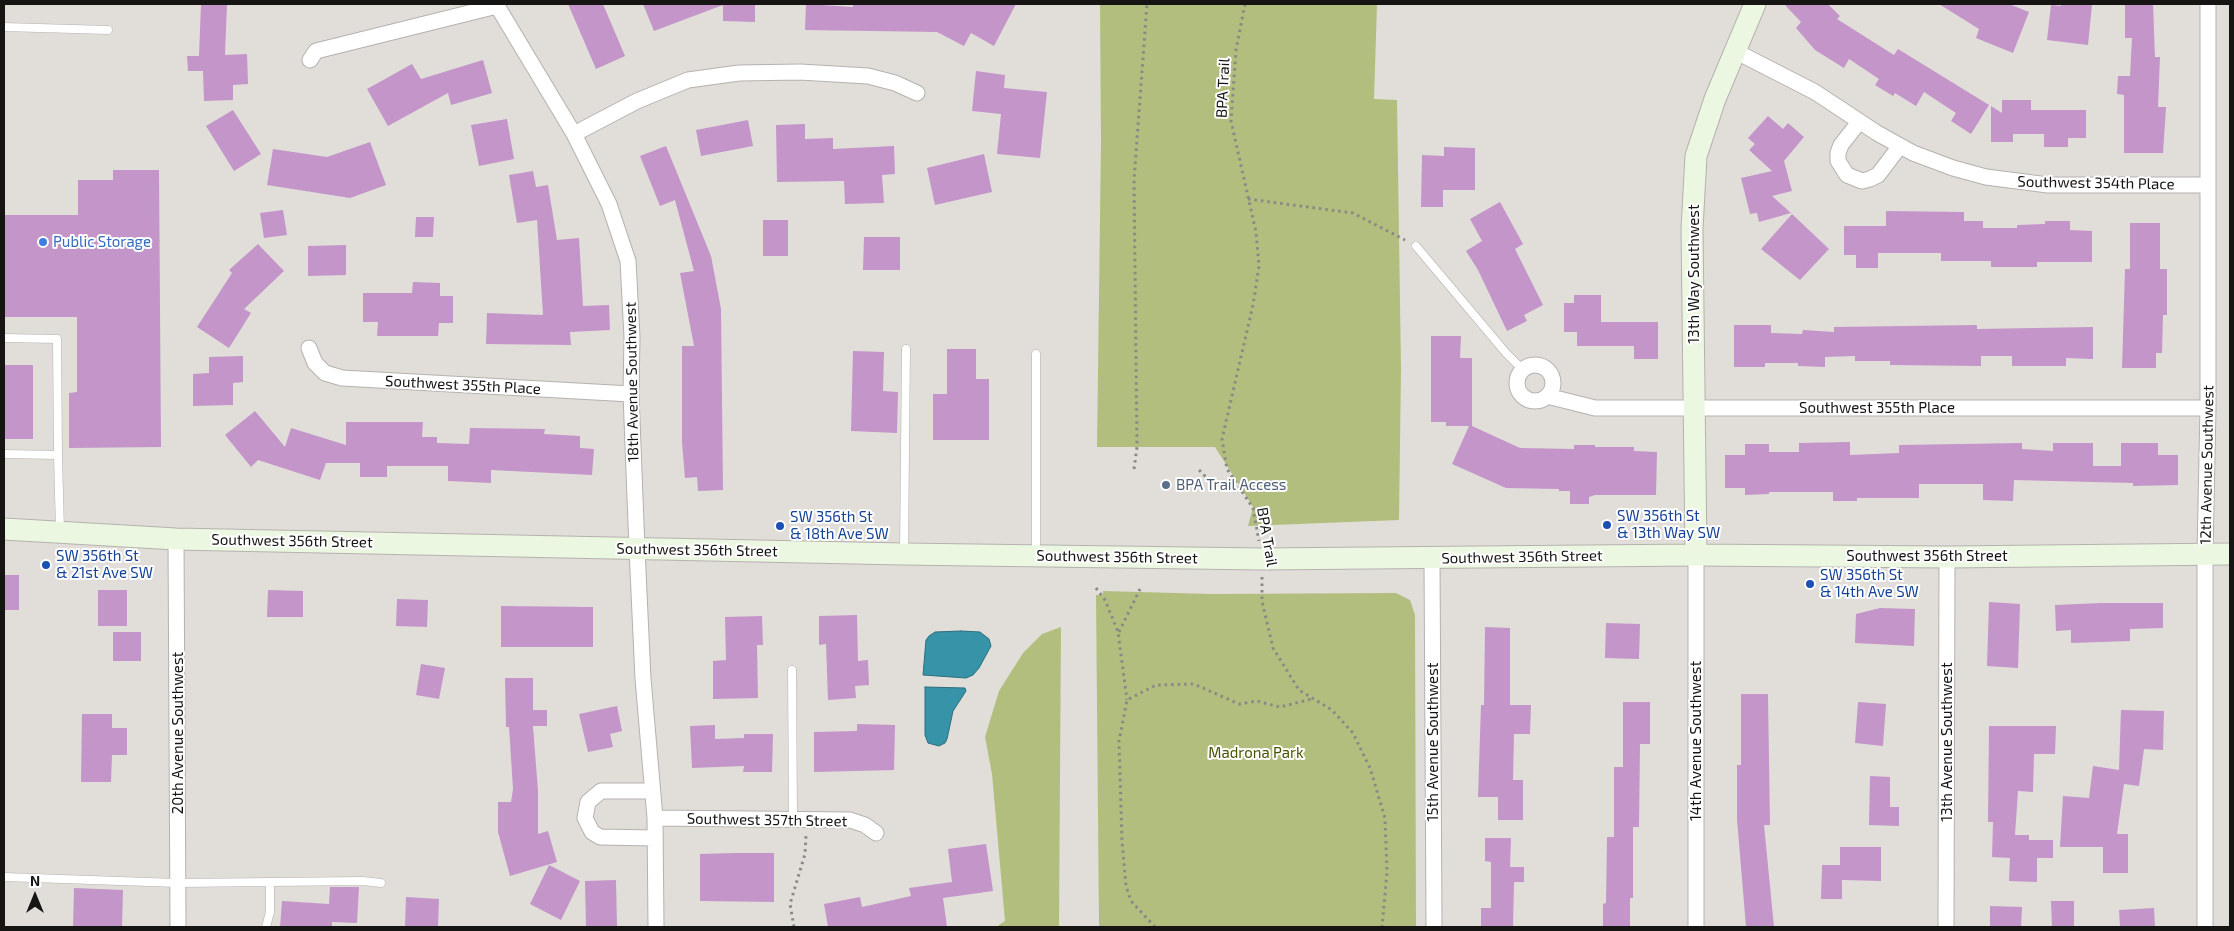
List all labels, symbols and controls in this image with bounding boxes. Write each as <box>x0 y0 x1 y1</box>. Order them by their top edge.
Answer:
street label: BPA Trail <box>1212 58 1234 118</box>
street label: Southwest 354th Place <box>2017 173 2175 193</box>
street label: 13th Way Southwest <box>1685 204 1703 344</box>
place label: Public Storage <box>53 233 151 251</box>
marker: Public Storage <box>37 236 49 248</box>
street label: 18th Avenue Southwest <box>622 302 642 462</box>
street label: Southwest 355th Place <box>385 372 541 398</box>
street label: 12th Avenue Southwest <box>2197 385 2217 545</box>
street label: Southwest 355th Place <box>1799 399 1955 417</box>
place label: BPA Trail Access <box>1176 476 1286 494</box>
marker: BPA Trail Access <box>1160 479 1172 491</box>
street label: BPA Trail <box>1253 506 1281 568</box>
place label: SW 356th St & 13th Way SW <box>1617 507 1720 542</box>
place label: SW 356th St & 18th Ave SW <box>790 508 889 543</box>
marker: SW 356th St & 13th Way SW <box>1601 519 1613 531</box>
marker: SW 356th St & 18th Ave SW <box>774 520 786 532</box>
street label: Southwest 356th Street <box>211 531 373 551</box>
street label: Southwest 356th Street <box>616 540 778 560</box>
place label: SW 356th St & 21st Ave SW <box>56 547 153 582</box>
street label: Southwest 356th Street <box>1036 547 1198 567</box>
street label: Southwest 356th Street <box>1441 547 1603 567</box>
street label: Southwest 356th Street <box>1846 547 2008 565</box>
marker: SW 356th St & 21st Ave SW <box>40 559 52 571</box>
place label: SW 356th St & 14th Ave SW <box>1820 566 1919 601</box>
marker: SW 356th St & 14th Ave SW <box>1804 578 1816 590</box>
street label: 20th Avenue Southwest <box>169 652 187 814</box>
street label: 14th Avenue Southwest <box>1687 661 1705 821</box>
street label: 15th Avenue Southwest <box>1424 662 1442 822</box>
street label: 13th Avenue Southwest <box>1938 662 1956 822</box>
park label: Madrona Park <box>1208 744 1304 762</box>
street label: Southwest 357th Street <box>687 810 847 830</box>
north arrow <box>10 871 60 921</box>
text: N <box>30 872 40 889</box>

